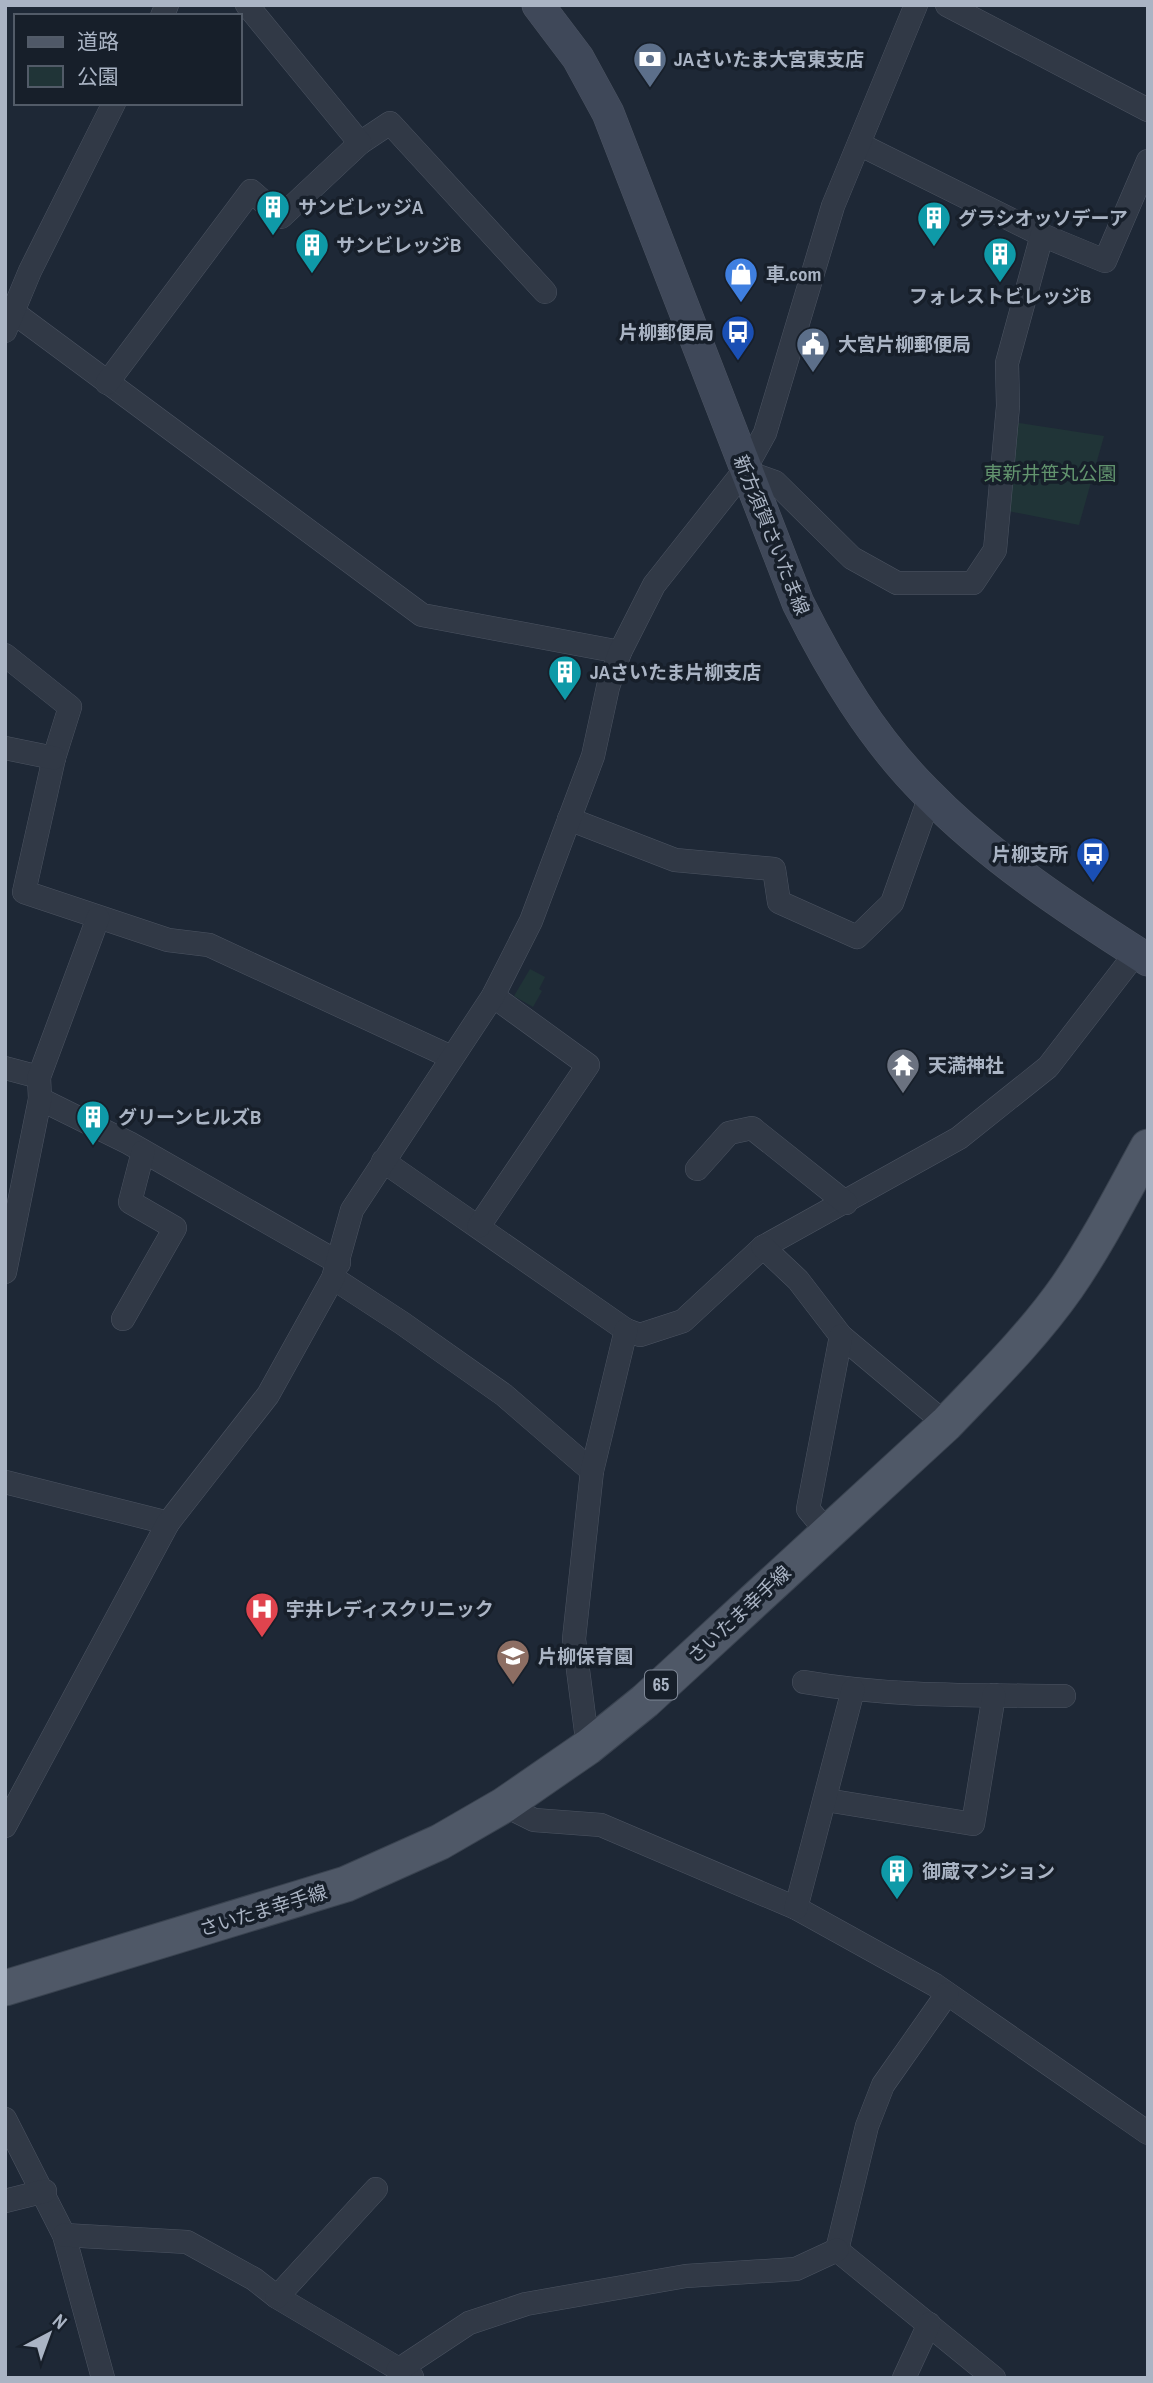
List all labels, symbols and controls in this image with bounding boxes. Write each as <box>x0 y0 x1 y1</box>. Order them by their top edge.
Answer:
legend <box>14 14 242 105</box>
text: 道路 <box>77 27 119 56</box>
bank icon: JAさいたま大宮東支店 <box>631 40 669 89</box>
place label: JAさいたま大宮東支店 <box>674 46 864 72</box>
text: 公園 <box>77 62 119 91</box>
building icon: サンビレッジA <box>254 188 292 237</box>
place label: サンビレッジA <box>298 194 424 220</box>
building icon: グラシオッソデーア <box>915 199 953 248</box>
place label: グラシオッソデーア <box>958 205 1128 231</box>
building icon: サンビレッジB <box>293 226 331 275</box>
place label: サンビレッジB <box>336 232 461 258</box>
building icon: フォレストビレッジB <box>981 235 1019 284</box>
shop icon: 車.com <box>722 255 760 304</box>
place label: 車.com <box>766 261 821 287</box>
place label: フォレストビレッジB <box>909 283 1091 309</box>
bus stop icon: 片柳郵便局 <box>719 313 757 362</box>
place label: 片柳郵便局 <box>619 319 714 345</box>
public building icon: 大宮片柳郵便局 <box>794 325 832 374</box>
place label: 大宮片柳郵便局 <box>838 331 971 357</box>
street label: 新方須賀さいたま線 <box>728 451 816 619</box>
park label: 東新井笹丸公園 <box>983 460 1117 486</box>
building icon: JAさいたま片柳支店 <box>546 653 584 702</box>
place label: JAさいたま片柳支店 <box>590 659 761 685</box>
bus stop icon: 片柳支所 <box>1074 835 1112 884</box>
place label: 片柳支所 <box>992 841 1068 867</box>
temple icon: 天満神社 <box>884 1046 922 1095</box>
place label: 天満神社 <box>928 1052 1004 1078</box>
building icon: グリーンヒルズB <box>74 1098 112 1147</box>
place label: グリーンヒルズB <box>118 1104 261 1130</box>
street label: さいたま幸手線 <box>682 1559 796 1669</box>
hospital icon: 宇井レディスクリニック <box>243 1590 281 1639</box>
place label: 宇井レディスクリニック <box>286 1596 494 1622</box>
school or university icon: 片柳保育園 <box>494 1637 532 1686</box>
place label: 片柳保育園 <box>538 1643 633 1669</box>
road number: 65 <box>645 1670 677 1700</box>
building icon: 御蔵マンション <box>878 1852 916 1901</box>
place label: 御蔵マンション <box>922 1858 1055 1884</box>
street label: さいたま幸手線 <box>196 1878 330 1942</box>
north arrow <box>14 2299 84 2369</box>
text: N <box>47 2308 73 2335</box>

